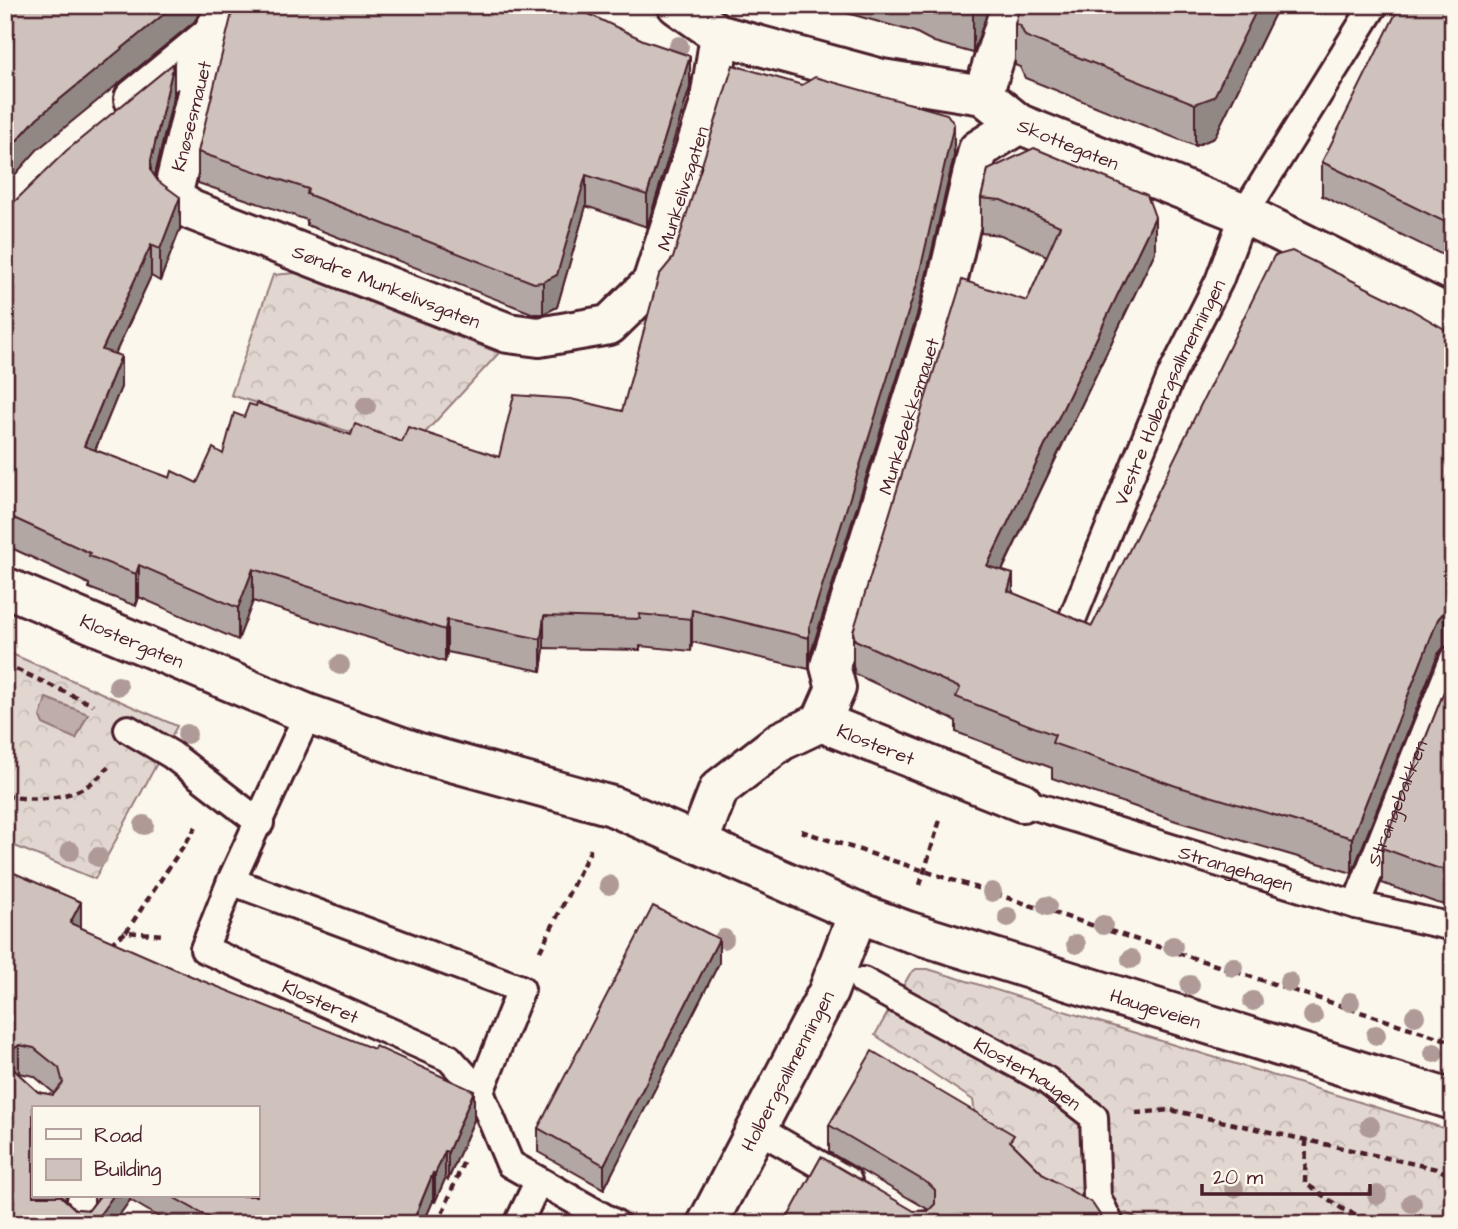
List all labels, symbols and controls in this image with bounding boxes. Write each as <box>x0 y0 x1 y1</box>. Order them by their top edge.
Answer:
street label: Knøsesmauet <box>166 58 219 175</box>
street label: Skottegaten <box>1013 113 1123 178</box>
street label: Munkelivsgaten <box>651 123 717 254</box>
street label: Søndre Munkelivsgaten <box>288 239 484 336</box>
street label: Vestre Holbergsallmenningen <box>1108 275 1233 510</box>
street label: Munkebekksmauet <box>873 334 947 498</box>
street label: Klostergaten <box>76 608 188 675</box>
street label: Klosteret <box>833 718 919 773</box>
street label: Strangebakken <box>1361 736 1435 870</box>
street label: Strangehagen <box>1175 839 1296 900</box>
street label: Klosteret <box>278 974 363 1031</box>
street label: Haugeveien <box>1106 983 1204 1036</box>
street label: Holbergsallmenningen <box>735 986 841 1156</box>
street label: Klosterhaugen <box>969 1031 1086 1117</box>
legend <box>32 1106 259 1198</box>
text: Road <box>94 1121 142 1150</box>
scale bar <box>1202 1152 1370 1196</box>
text: Building <box>94 1155 162 1186</box>
text: 20 m <box>1213 1163 1264 1192</box>

